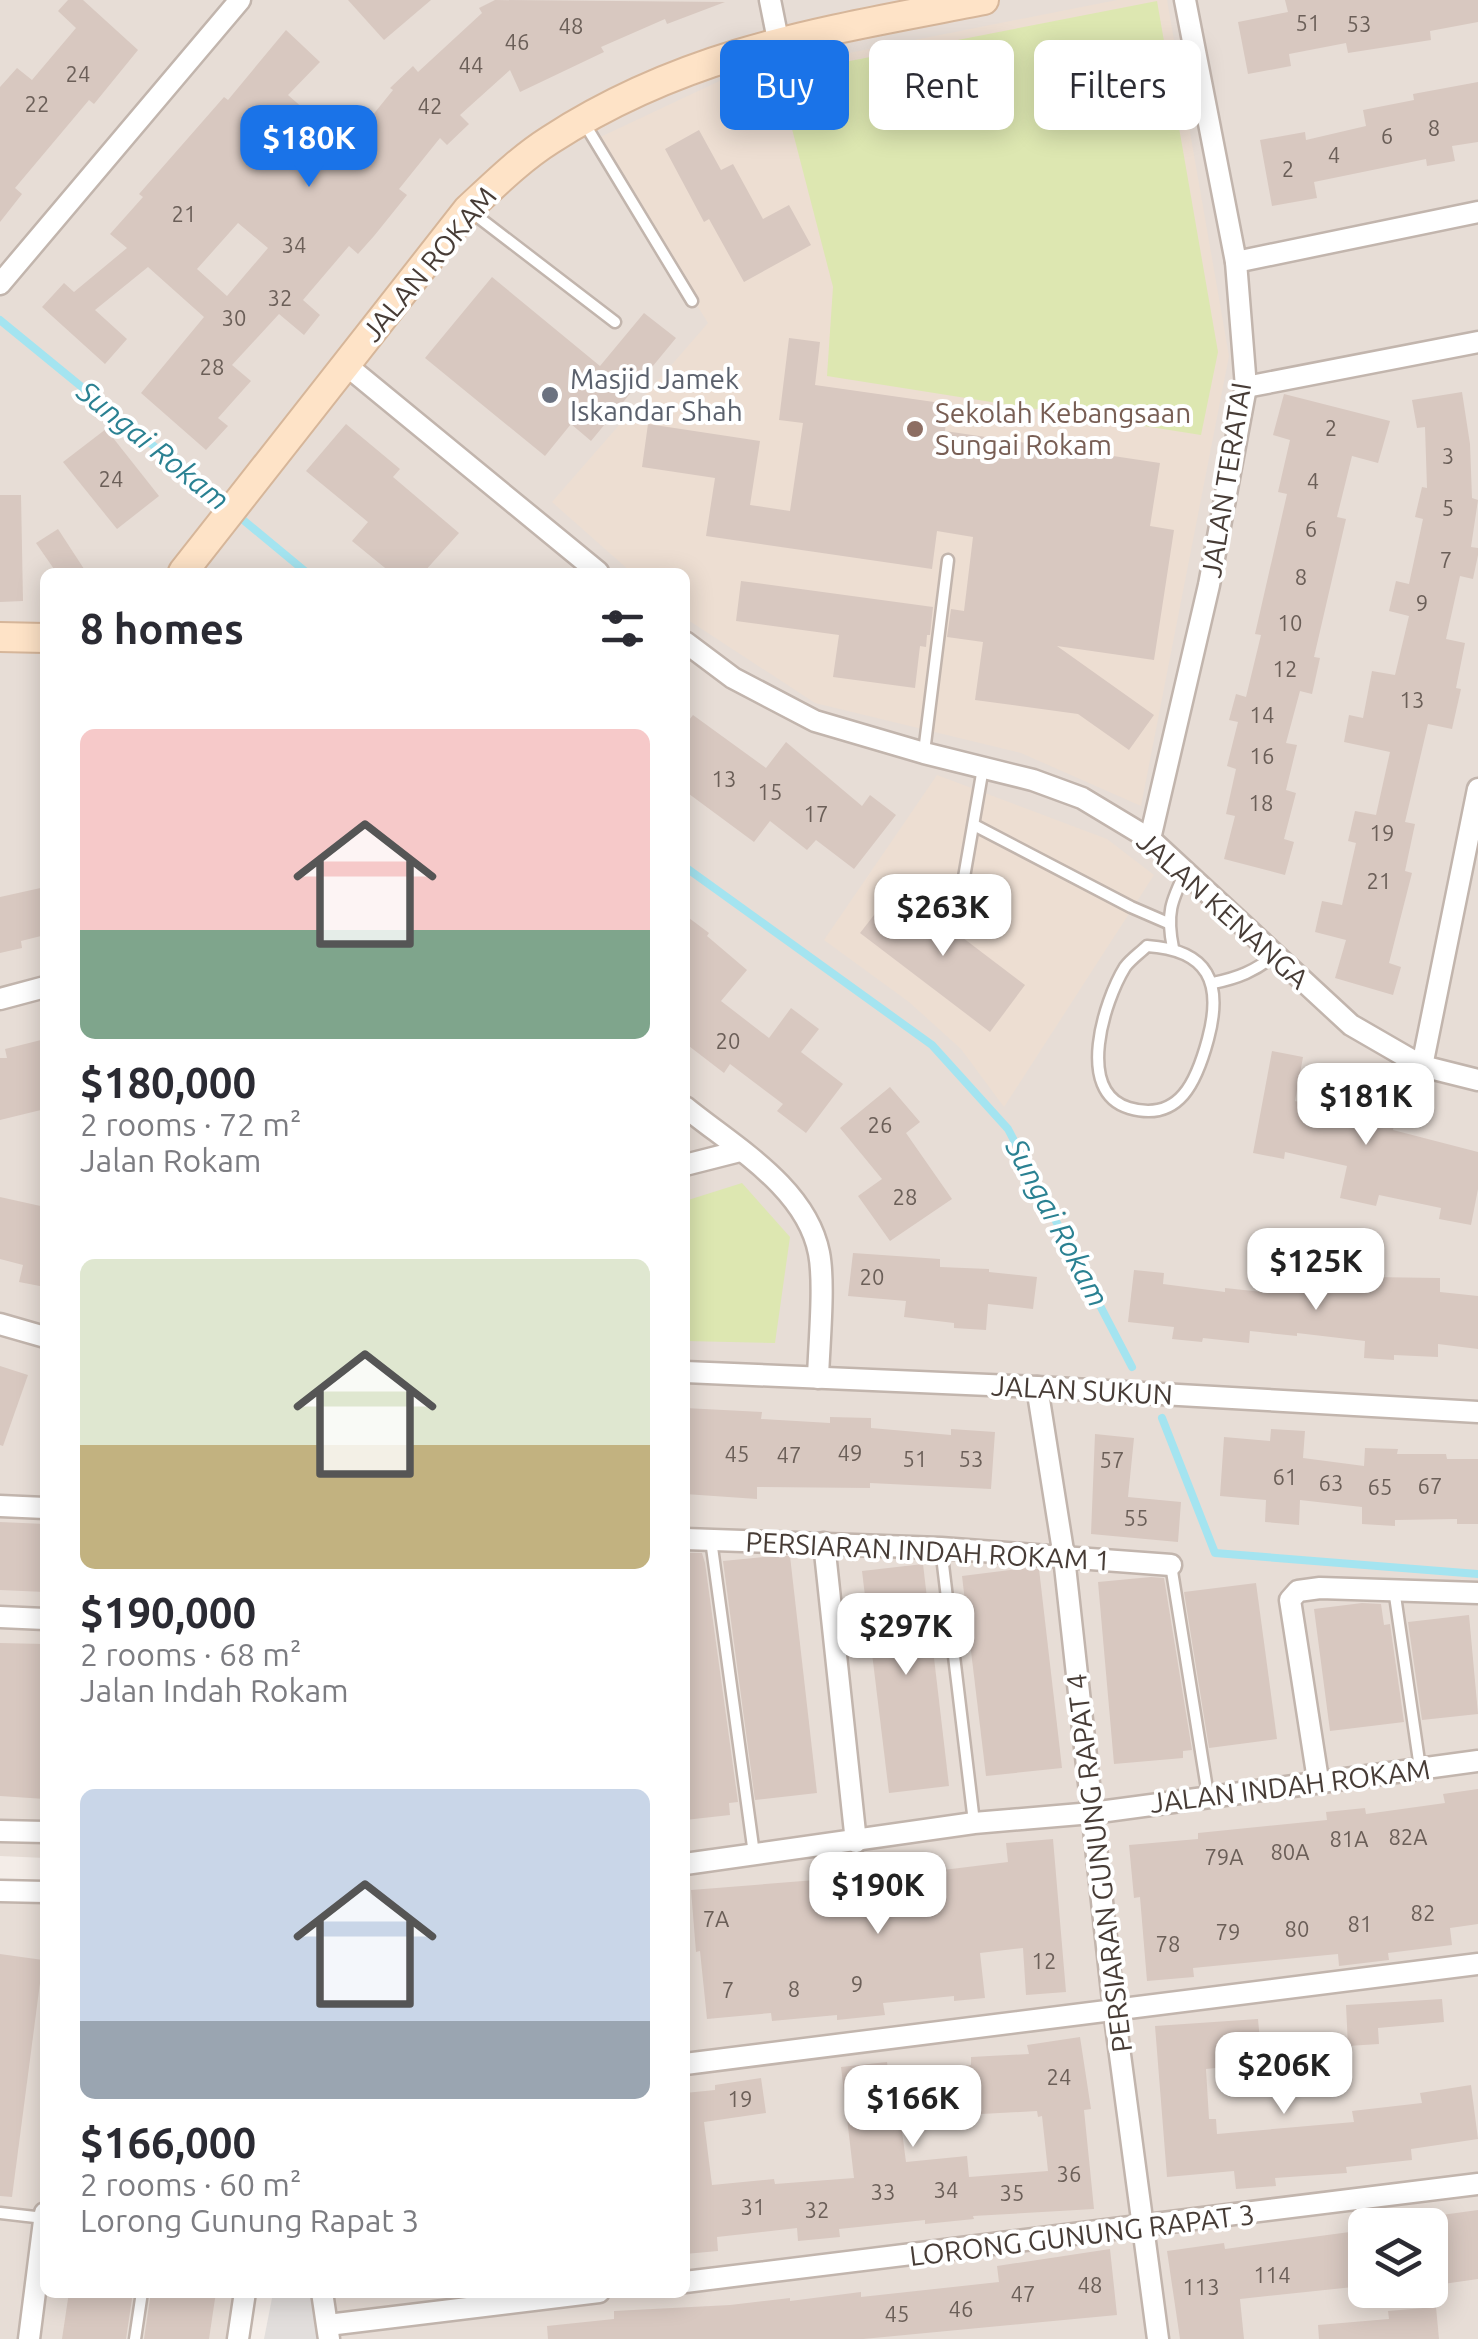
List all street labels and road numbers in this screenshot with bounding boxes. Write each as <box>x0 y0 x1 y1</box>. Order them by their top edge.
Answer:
street label: JALAN ROKAM <box>355 180 502 347</box>
street label: JALAN TERATAI <box>1195 380 1256 580</box>
street label: JALAN KENANGA <box>1131 825 1315 995</box>
street label: JALAN SUKUN <box>991 1369 1173 1410</box>
street label: PERSIARAN INDAH ROKAM 1 <box>745 1525 1111 1576</box>
street label: PERSIARAN GUNUNG RAPAT 4 <box>1060 1672 1137 2054</box>
street label: JALAN INDAH ROKAM <box>1148 1753 1432 1818</box>
street label: LORONG GUNUNG RAPAT 3 <box>908 2198 1256 2271</box>

